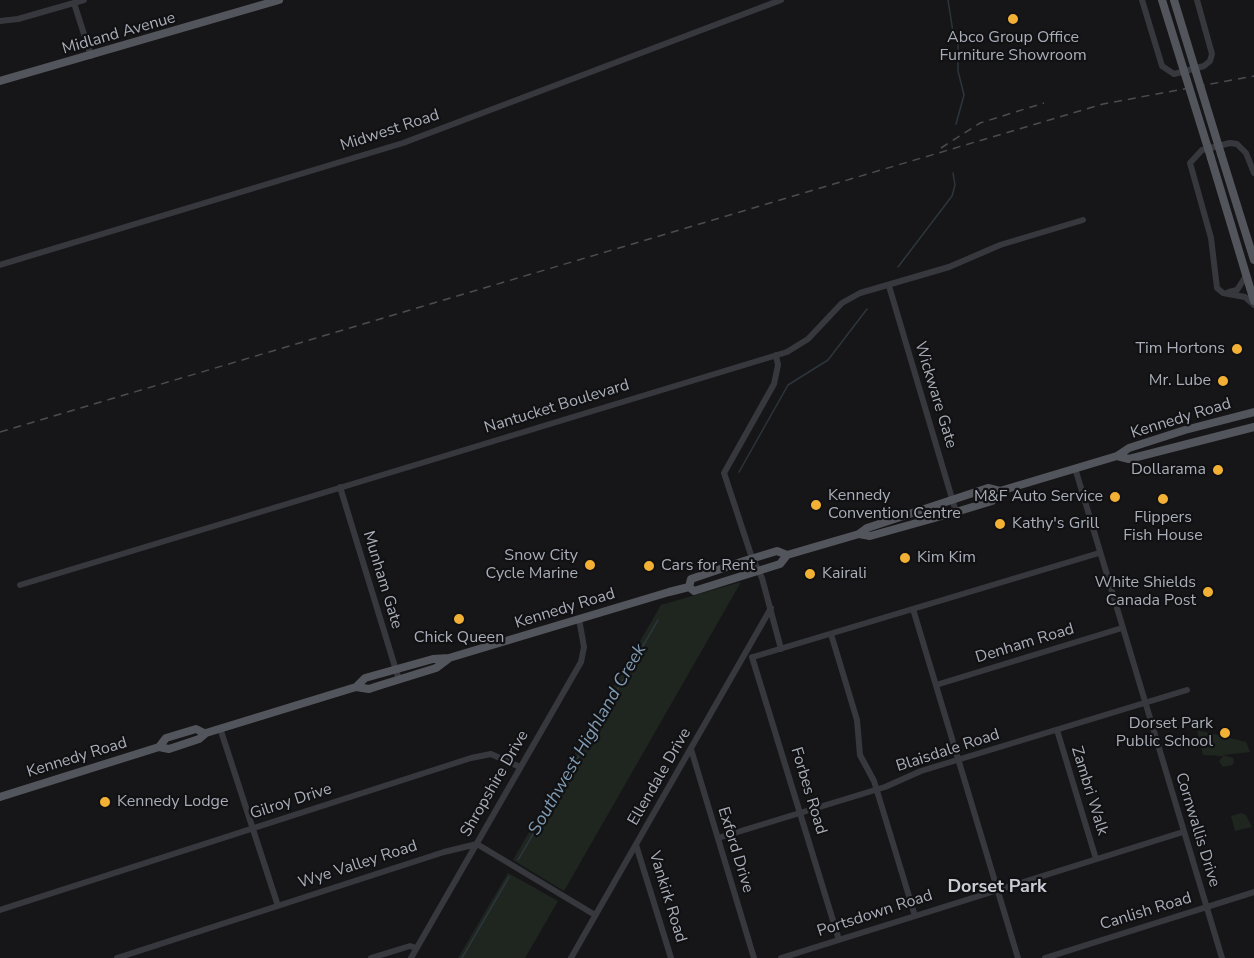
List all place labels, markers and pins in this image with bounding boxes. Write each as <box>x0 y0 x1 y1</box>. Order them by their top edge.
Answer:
marker: Abco Group Office Furniture Showroom <box>1006 12 1020 26</box>
place label: Abco Group Office Furniture Showroom <box>939 28 1087 66</box>
place label: Tim Hortons <box>1135 339 1225 359</box>
marker: Tim Hortons <box>1230 342 1244 356</box>
place label: Mr. Lube <box>1149 371 1211 391</box>
marker: Mr. Lube <box>1216 374 1230 388</box>
place label: Dollarama <box>1131 460 1206 480</box>
marker: Dollarama <box>1211 463 1225 477</box>
place label: Kennedy Convention Centre <box>828 486 961 524</box>
place label: M&F Auto Service <box>974 487 1103 507</box>
marker: M&F Auto Service <box>1108 490 1122 504</box>
marker: Flippers Fish House <box>1156 492 1170 506</box>
marker: Kennedy Convention Centre <box>809 498 823 512</box>
place label: Flippers Fish House <box>1123 508 1203 546</box>
place label: Kathy's Grill <box>1012 514 1099 534</box>
marker: Kathy's Grill <box>993 517 1007 531</box>
place label: Snow City Cycle Marine <box>486 546 578 584</box>
place label: Kim Kim <box>917 548 976 568</box>
marker: Kim Kim <box>898 551 912 565</box>
place label: Cars for Rent <box>661 556 755 576</box>
marker: Snow City Cycle Marine <box>583 558 597 572</box>
marker: Cars for Rent <box>642 559 656 573</box>
place label: Kairali <box>822 564 867 584</box>
marker: Kairali <box>803 567 817 581</box>
place label: White Shields Canada Post <box>1095 573 1196 611</box>
marker: White Shields Canada Post <box>1201 585 1215 599</box>
marker: Chick Queen <box>452 612 466 626</box>
place label: Chick Queen <box>414 628 504 648</box>
place label: Dorset Park Public School <box>1116 714 1213 752</box>
marker: Dorset Park Public School <box>1218 726 1232 740</box>
place label: Kennedy Lodge <box>117 792 228 812</box>
marker: Kennedy Lodge <box>98 795 112 809</box>

